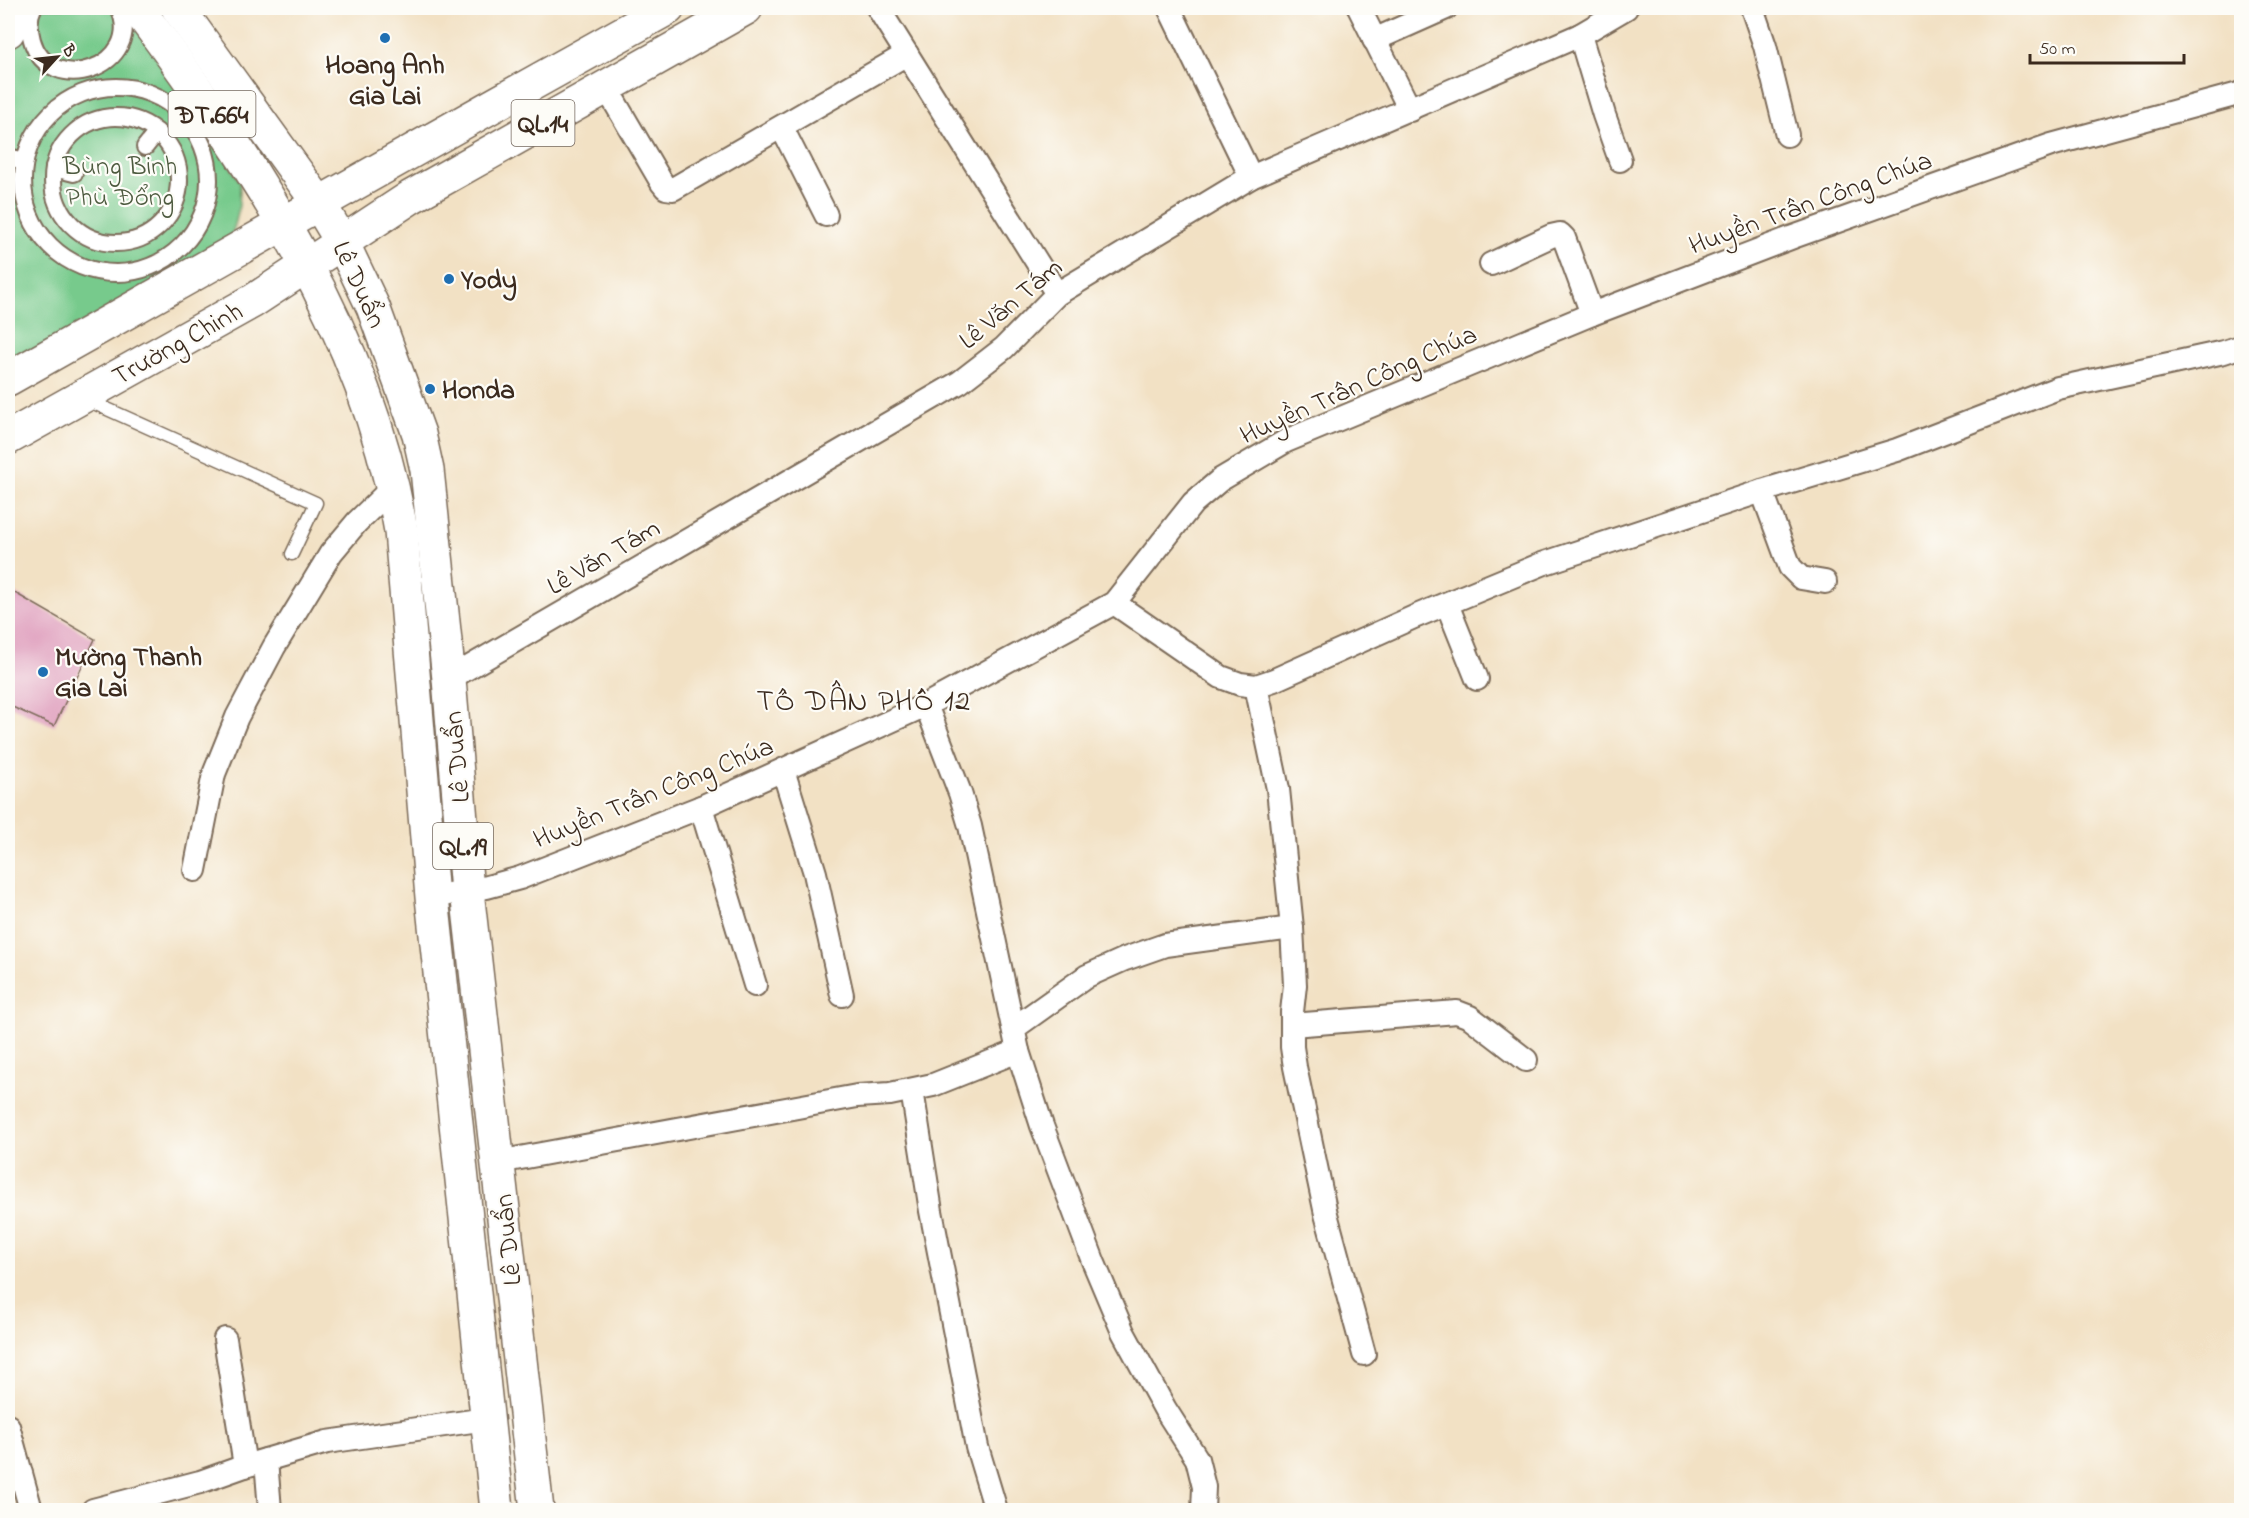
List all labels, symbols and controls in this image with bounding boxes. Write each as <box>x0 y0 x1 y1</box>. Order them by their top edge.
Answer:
north arrow <box>27 27 87 87</box>
scale bar <box>2030 27 2184 65</box>
marker: Hoang Anh Gia Lai <box>378 31 392 45</box>
text: 50 m <box>2039 37 2076 63</box>
text: B <box>55 40 82 62</box>
place label: Hoang Anh Gia Lai <box>325 47 445 117</box>
road number: ĐT.664 <box>168 91 256 137</box>
road number: QL.14 <box>512 100 574 146</box>
street label: Huyền Trân Công Chúa <box>1684 142 1938 266</box>
park label: Bùng Binh Phù Đổng <box>62 148 177 218</box>
street label: Lê Duẩn <box>321 235 395 335</box>
street label: Lê Văn Tám <box>951 250 1072 360</box>
place label: Yody <box>460 262 517 301</box>
marker: Yody <box>442 272 456 286</box>
street label: Trường Chinh <box>106 293 251 397</box>
street label: Huyền Trân Công Chúa <box>1234 316 1484 456</box>
place label: Honda <box>442 372 515 411</box>
marker: Honda <box>423 382 437 396</box>
street label: Lê Văn Tám <box>540 510 668 606</box>
place label: Mường Thanh Gia Lai <box>55 639 202 709</box>
marker: Mường Thanh Gia Lai <box>36 665 50 679</box>
district label: TỔ DÂN PHỐ 12 <box>756 680 972 725</box>
street label: Lê Duẩn <box>435 709 482 804</box>
street label: Huyền Trân Công Chúa <box>528 728 780 860</box>
road number: QL.19 <box>433 823 493 869</box>
street label: Lê Duẩn <box>485 1192 534 1287</box>

